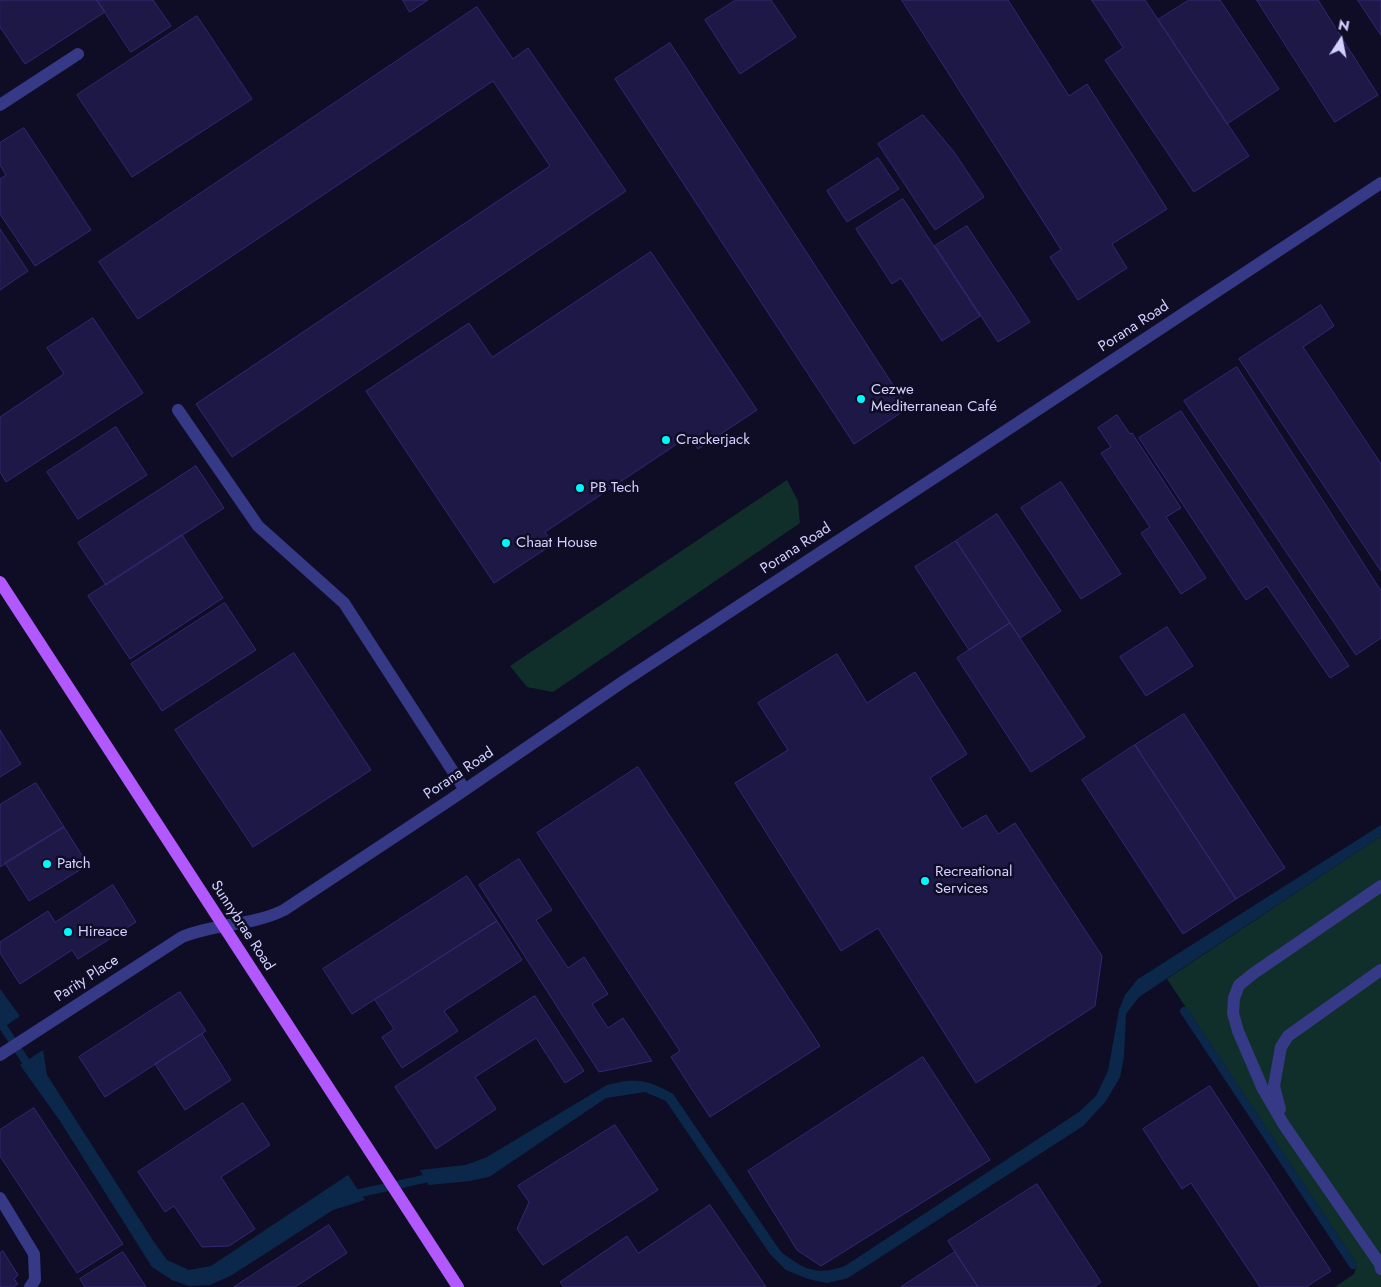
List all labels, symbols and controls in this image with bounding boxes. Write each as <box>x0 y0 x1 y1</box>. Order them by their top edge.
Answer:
text: N <box>1336 14 1351 36</box>
north arrow <box>1316 15 1366 65</box>
street label: Porana Road <box>1095 298 1173 356</box>
place label: Cezwe Mediterranean Café <box>871 381 997 416</box>
marker: Cezwe Mediterranean Café <box>855 393 867 405</box>
place label: Crackerjack <box>676 431 750 449</box>
marker: Crackerjack <box>660 434 672 446</box>
place label: PB Tech <box>590 479 639 497</box>
marker: PB Tech <box>574 482 586 494</box>
street label: Porana Road <box>757 520 835 578</box>
place label: Chaat House <box>516 534 597 552</box>
marker: Chaat House <box>500 537 512 549</box>
street label: Porana Road <box>421 744 497 804</box>
place label: Patch <box>57 855 91 873</box>
marker: Patch <box>41 858 53 870</box>
place label: Recreational Services <box>935 863 1012 898</box>
marker: Recreational Services <box>919 875 931 887</box>
street label: Sunnybrae Road <box>206 878 278 974</box>
place label: Hireace <box>78 923 127 941</box>
marker: Hireace <box>62 926 74 938</box>
street label: Parity Place <box>52 952 122 1006</box>

